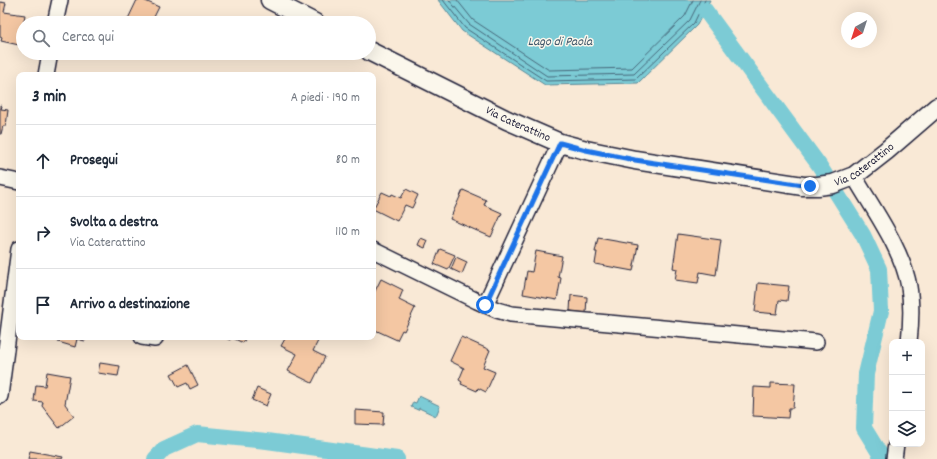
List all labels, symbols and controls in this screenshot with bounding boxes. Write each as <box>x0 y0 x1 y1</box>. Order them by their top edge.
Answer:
north arrow <box>841 12 877 48</box>
search box <box>16 16 376 60</box>
icon: search <box>30 27 52 49</box>
text: Cerca qui <box>62 27 114 49</box>
water label: Lago di Paola <box>528 33 593 52</box>
text: 3 min <box>32 86 66 110</box>
text: A piedi · 190 m <box>291 89 360 108</box>
street label: Via Caterattino <box>482 102 553 146</box>
street label: Via Caterattino <box>832 139 898 191</box>
icon: ahead <box>32 150 54 172</box>
text: Prosegui <box>70 150 118 172</box>
text: 80 m <box>336 151 360 170</box>
route end <box>801 177 819 195</box>
text: Svolta a destra <box>70 212 158 234</box>
icon: right <box>32 222 54 244</box>
text: 110 m <box>335 223 360 242</box>
text: Via Caterattino <box>70 234 145 253</box>
icon: arrive <box>32 294 54 316</box>
text: Arrivo a destinazione <box>70 294 190 316</box>
route start <box>476 296 494 314</box>
map controls <box>889 339 925 447</box>
button: + <box>889 339 925 375</box>
button: − <box>889 375 925 411</box>
button: layers <box>889 411 925 447</box>

